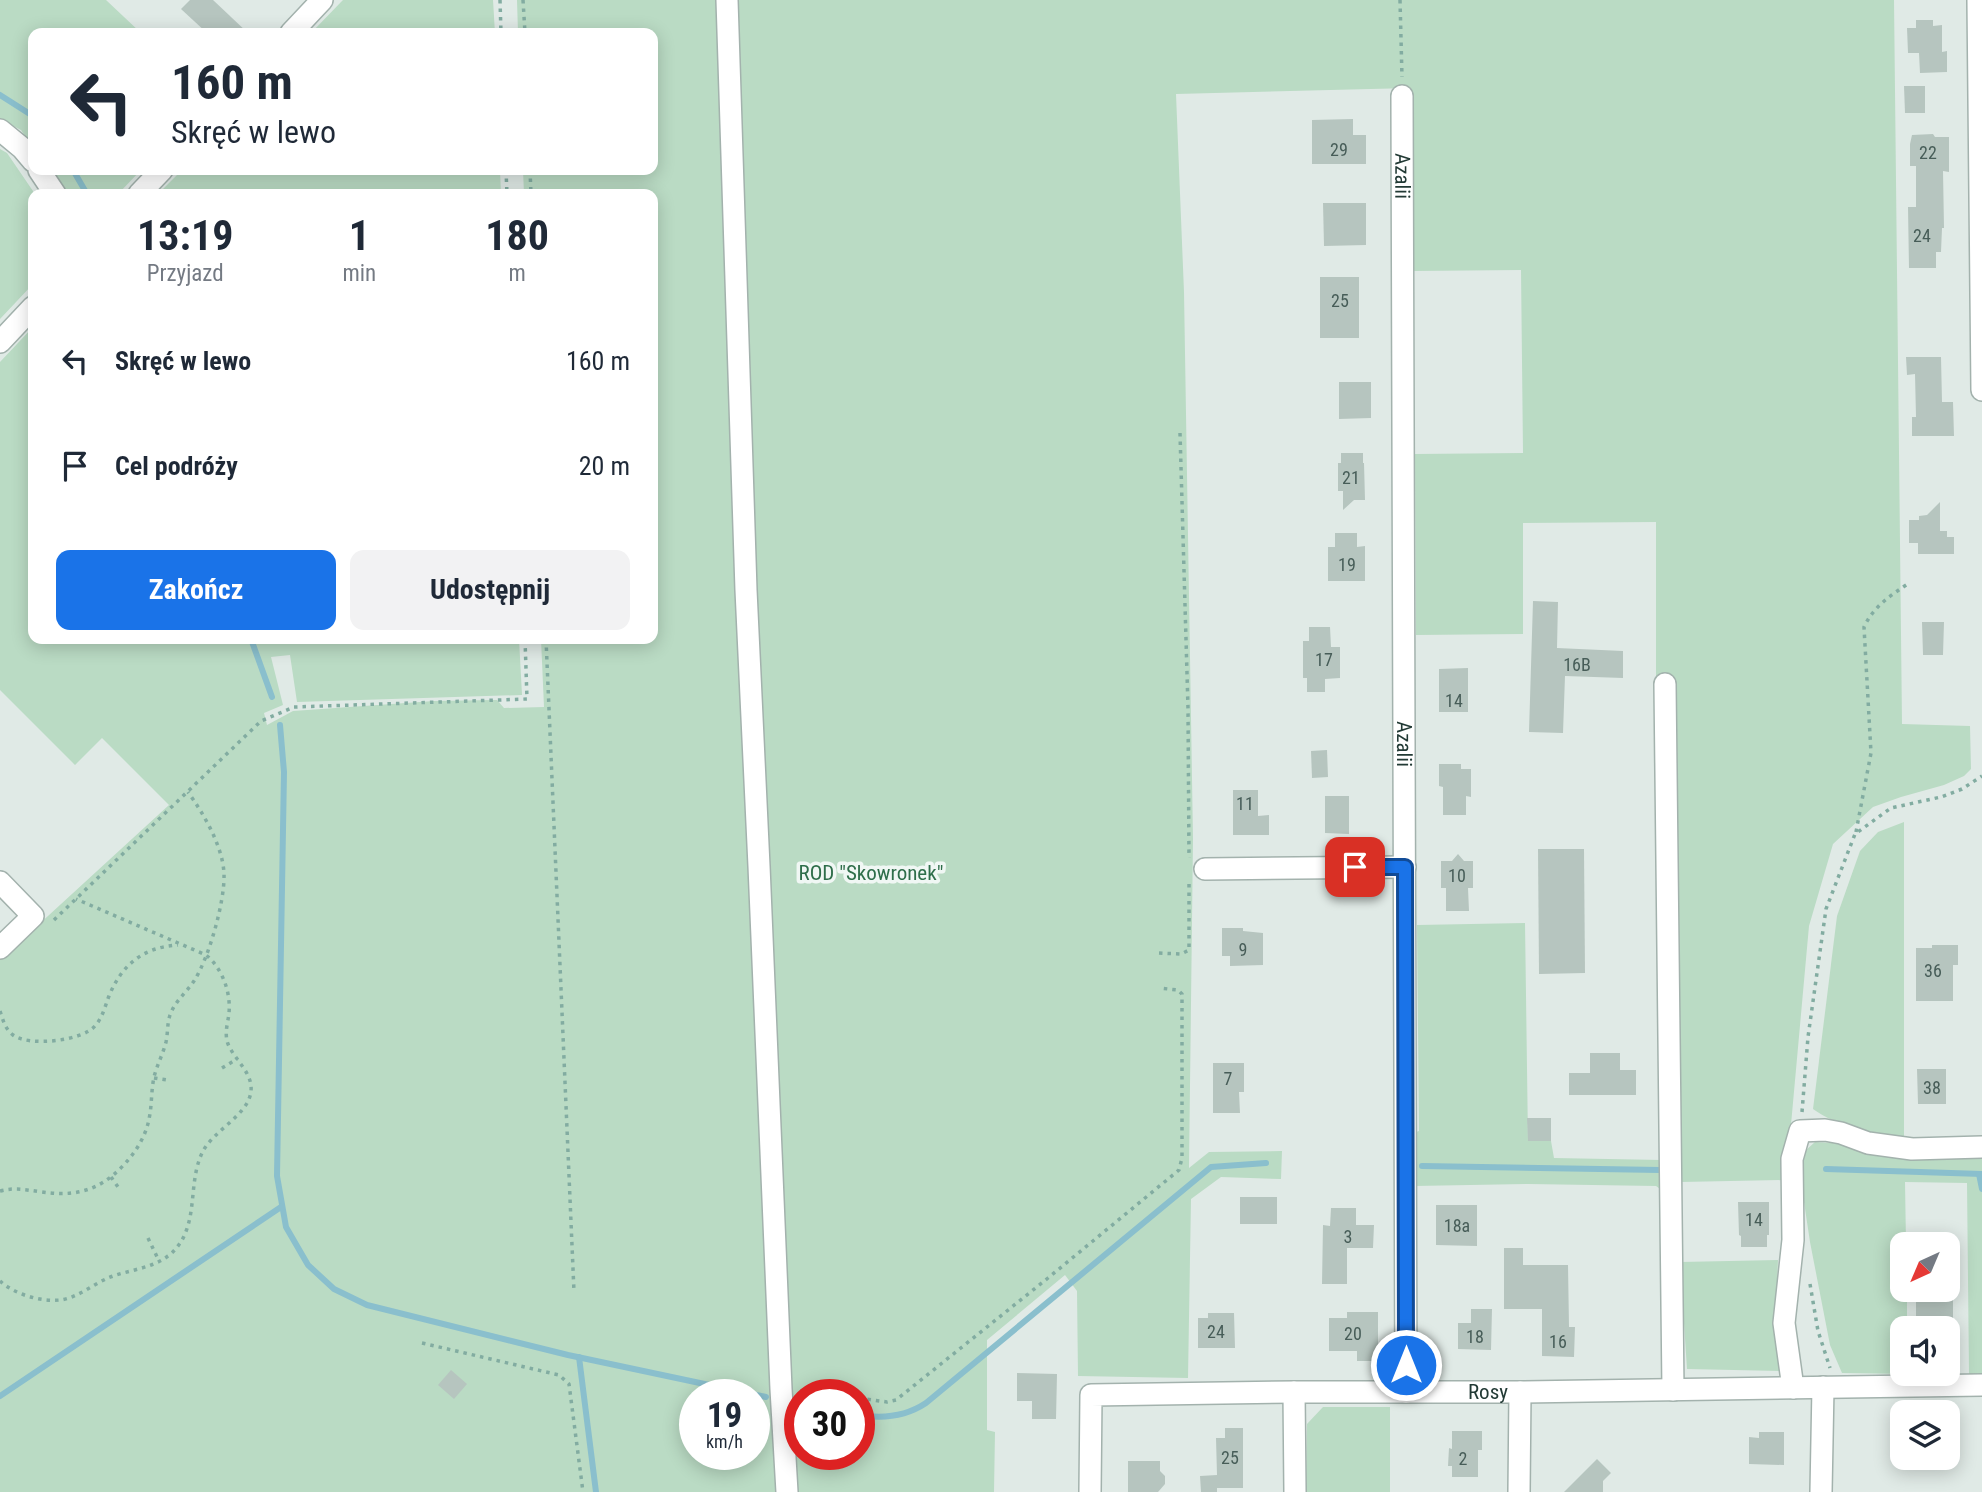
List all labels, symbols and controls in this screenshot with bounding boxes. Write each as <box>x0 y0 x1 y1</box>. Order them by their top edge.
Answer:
text: 160 m <box>171 54 293 111</box>
icon: left <box>56 56 147 147</box>
text: Skręć w lewo <box>171 113 336 151</box>
house number: 29 <box>1330 139 1348 160</box>
house number: 22 <box>1919 142 1937 163</box>
street label: Azalii <box>1390 153 1414 199</box>
text: 13:19 <box>137 211 233 260</box>
text: 1 <box>349 211 370 260</box>
text: 180 <box>485 211 549 260</box>
house number: 24 <box>1913 225 1931 246</box>
text: Przyjazd <box>147 260 224 287</box>
text: min <box>342 260 376 287</box>
text: m <box>508 260 526 287</box>
house number: 25 <box>1331 290 1349 311</box>
icon: left <box>56 342 94 380</box>
text: Skręć w lewo <box>115 346 251 376</box>
text: 160 m <box>566 346 630 376</box>
icon: arrive <box>56 447 94 485</box>
text: Cel podróży <box>115 451 238 481</box>
text: 20 m <box>579 451 630 481</box>
house number: 21 <box>1342 467 1360 488</box>
button: Zakończ <box>56 550 336 630</box>
button: Udostępnij <box>350 550 630 630</box>
house number: 19 <box>1338 554 1356 575</box>
house number: 17 <box>1315 649 1333 670</box>
house number: 16B <box>1563 654 1591 675</box>
house number: 14 <box>1445 690 1463 711</box>
street label: Azalii <box>1392 721 1416 767</box>
house number: 11 <box>1236 793 1254 814</box>
pin <box>1325 837 1385 897</box>
icon: arrive <box>1336 848 1374 886</box>
park label: ROD "Skowronek" <box>799 861 943 885</box>
house number: 10 <box>1448 865 1466 886</box>
house number: 9 <box>1239 939 1247 960</box>
house number: 36 <box>1924 960 1942 981</box>
house number: 7 <box>1224 1068 1233 1089</box>
house number: 38 <box>1923 1077 1941 1098</box>
house number: 14 <box>1745 1209 1763 1230</box>
house number: 18a <box>1444 1215 1470 1236</box>
house number: 3 <box>1344 1226 1352 1247</box>
north arrow <box>1890 1232 1960 1302</box>
map controls <box>1890 1232 1960 1470</box>
button: sound <box>1890 1316 1960 1386</box>
house number: 24 <box>1207 1321 1225 1342</box>
house number: 20 <box>1344 1323 1362 1344</box>
house number: 18 <box>1466 1326 1484 1347</box>
position arrow <box>1369 1328 1443 1402</box>
house number: 16 <box>1549 1331 1567 1352</box>
speed limit sign: 30 <box>784 1379 875 1470</box>
street label: Rosy <box>1468 1380 1508 1404</box>
text: 19 <box>707 1395 742 1436</box>
button: layers <box>1890 1400 1960 1470</box>
text: km/h <box>706 1431 743 1452</box>
house number: 25 <box>1221 1447 1239 1468</box>
house number: 2 <box>1459 1448 1468 1469</box>

